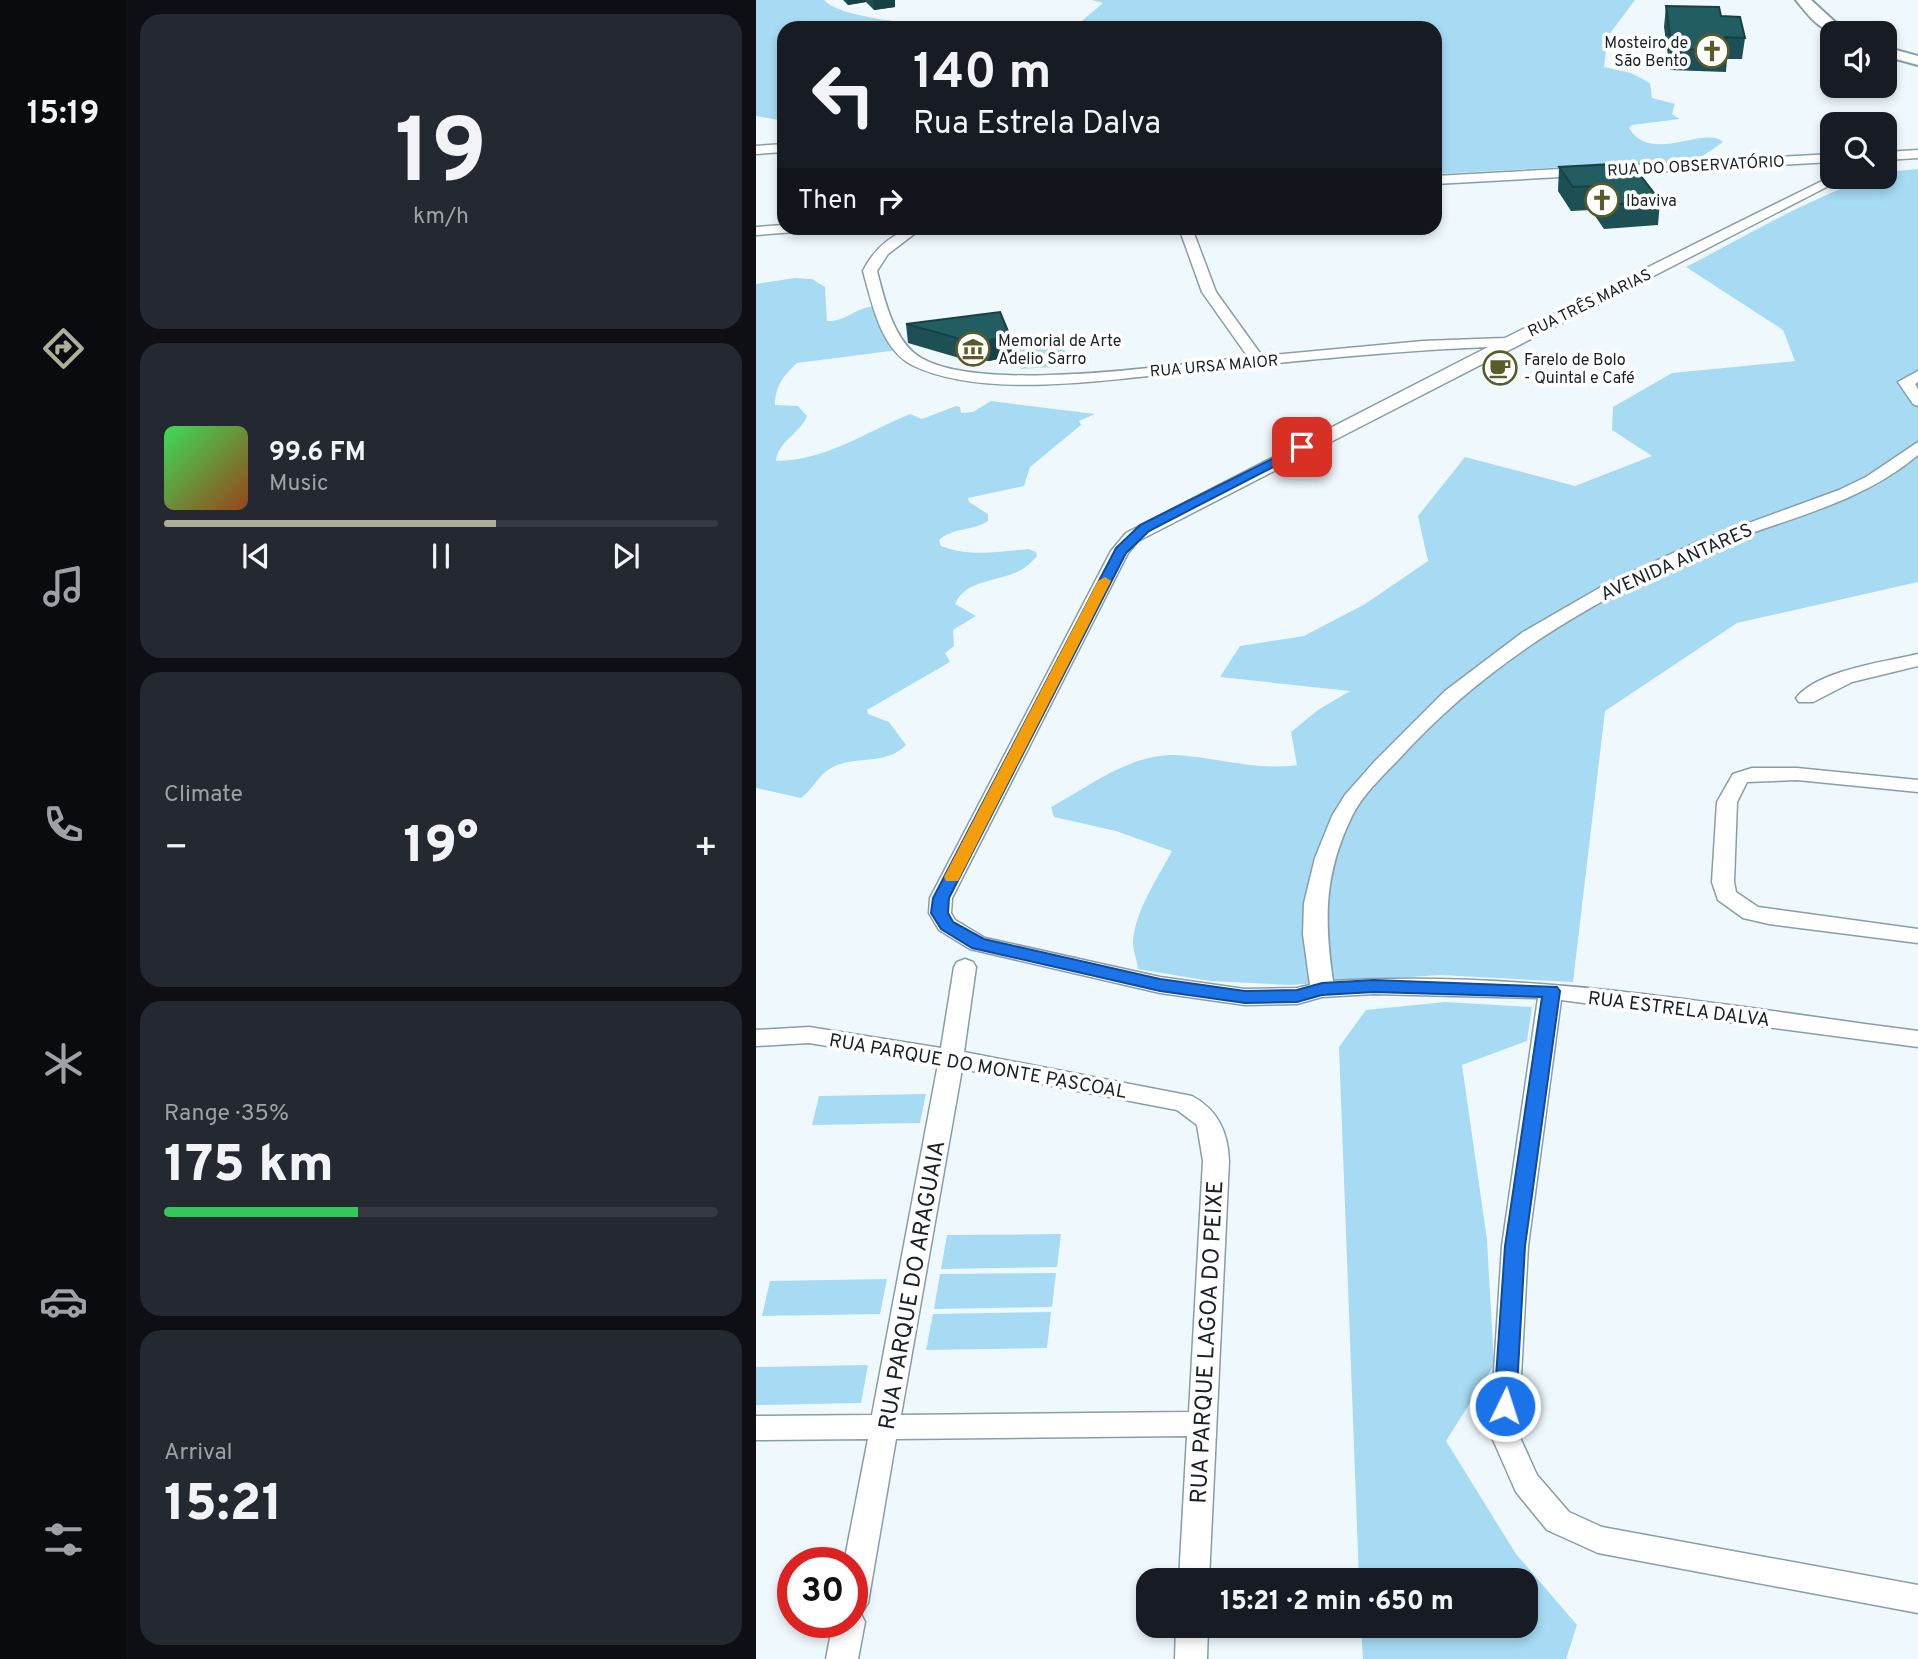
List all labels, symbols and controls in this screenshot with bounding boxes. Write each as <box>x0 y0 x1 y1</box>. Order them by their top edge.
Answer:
map controls <box>1820 21 1897 189</box>
button: sound <box>1820 21 1897 98</box>
church icon: Mosteiro de São Bento <box>1693 32 1731 70</box>
place label: Mosteiro de São Bento <box>1604 34 1688 72</box>
text: 140 m <box>913 44 1052 106</box>
icon: left <box>798 49 889 140</box>
text: 15:19 <box>27 95 99 135</box>
text: 19 <box>395 100 487 215</box>
text: Rua Estrela Dalva <box>913 105 1161 145</box>
button: search <box>1820 112 1897 189</box>
street label: RUA DO OBSERVATÓRIO <box>1607 150 1785 182</box>
church icon: Ibaviva <box>1583 181 1621 219</box>
icon: right <box>871 182 909 220</box>
text: Then <box>798 185 857 218</box>
place label: Ibaviva <box>1626 192 1677 212</box>
text: km/h <box>413 203 469 232</box>
street label: RUA TRÊS MARIAS <box>1524 263 1655 342</box>
icon: directions <box>39 324 88 373</box>
museum icon: Memorial de Arte Adelio Sarro <box>954 330 992 368</box>
place label: Memorial de Arte Adelio Sarro <box>998 332 1121 370</box>
cafe icon: Farelo de Bolo - Quintal e Café <box>1481 349 1519 387</box>
street label: RUA URSA MAIOR <box>1149 351 1279 383</box>
place label: Farelo de Bolo - Quintal e Café <box>1524 351 1635 389</box>
pin <box>1272 417 1332 477</box>
icon: arrive <box>1283 428 1321 466</box>
text: 99.6 FM <box>269 437 366 470</box>
text: Music <box>269 470 329 499</box>
street label: AVENIDA ANTARES <box>1597 519 1756 607</box>
icon: previous <box>237 537 275 575</box>
icon: pause <box>422 537 460 575</box>
icon: next <box>607 537 645 575</box>
icon: music <box>39 562 88 611</box>
text: Climate <box>164 781 243 810</box>
icon: phone <box>39 800 88 849</box>
text: 19° <box>403 815 479 881</box>
text: − <box>164 825 189 874</box>
text: + <box>693 825 718 874</box>
street label: RUA ESTRELA DALVA <box>1586 987 1771 1033</box>
street label: RUA PARQUE DO MONTE PASCOAL <box>827 1029 1129 1105</box>
icon: climate <box>39 1039 88 1088</box>
text: Range · 35% <box>164 1100 289 1129</box>
text: 175 km <box>164 1134 334 1200</box>
street label: RUA PARQUE DO ARAGUAIA <box>874 1139 953 1432</box>
street label: RUA PARQUE LAGOA DO PEIXE <box>1186 1180 1231 1504</box>
icon: car <box>39 1277 88 1326</box>
position arrow <box>1468 1369 1542 1443</box>
text: Arrival <box>164 1439 233 1468</box>
text: 15:21 <box>164 1473 283 1539</box>
icon: filters <box>39 1515 88 1564</box>
speed limit sign: 30 <box>777 1547 868 1638</box>
text: 15:21 · 2 min · 650 m <box>1220 1586 1454 1619</box>

